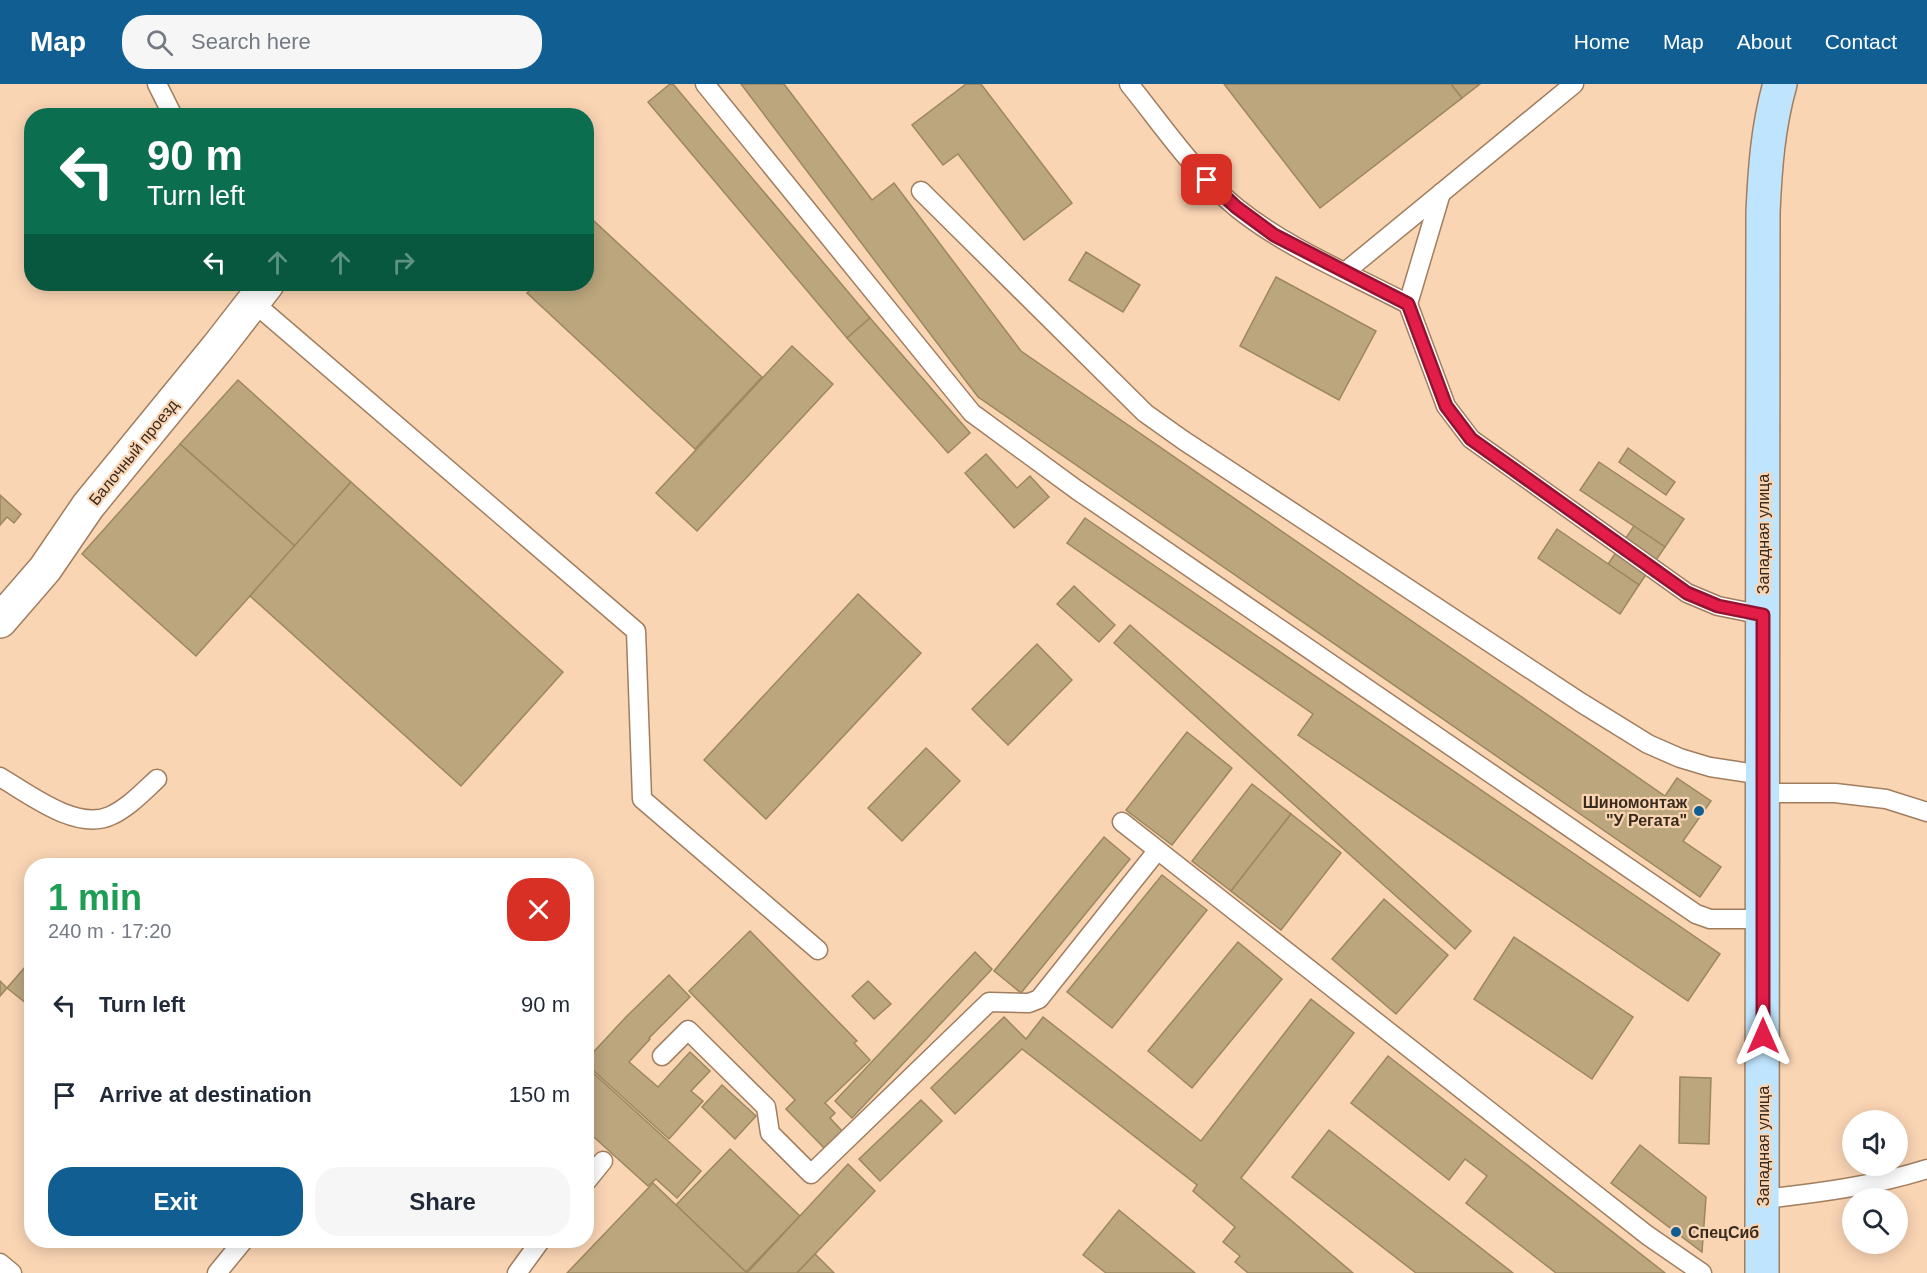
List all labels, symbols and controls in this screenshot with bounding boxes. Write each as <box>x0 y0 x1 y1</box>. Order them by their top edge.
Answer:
search box <box>122 15 542 69</box>
text: Map <box>30 26 86 57</box>
icon: search <box>143 26 176 59</box>
text: Search here <box>191 29 311 54</box>
text: Home <box>1574 30 1630 53</box>
text: Map <box>1663 30 1704 53</box>
text: About <box>1737 30 1792 53</box>
text: Contact <box>1825 30 1897 53</box>
icon: left <box>48 132 126 210</box>
text: 90 m <box>147 132 243 179</box>
pin <box>1181 154 1232 205</box>
icon: arrive <box>1190 163 1223 196</box>
text: Turn left <box>147 181 245 211</box>
icon: left <box>198 246 231 279</box>
icon: ahead <box>261 246 294 279</box>
icon: ahead <box>324 246 357 279</box>
icon: right <box>387 246 420 279</box>
street label: Балочный проезд <box>86 396 182 509</box>
street label: Западная улица <box>1755 474 1772 594</box>
place label: Шиномонтаж "У Регата" <box>1583 794 1688 829</box>
marker: Шиномонтаж "У Регата" <box>1692 804 1706 818</box>
text: 1 min <box>48 877 142 918</box>
button: close <box>507 878 570 941</box>
text: 240 m · 17:20 <box>48 920 171 942</box>
icon: left <box>48 989 81 1022</box>
text: Turn left <box>99 992 185 1017</box>
text: 90 m <box>521 992 570 1017</box>
position arrow <box>1731 1004 1795 1068</box>
icon: arrive <box>48 1079 81 1112</box>
text: Arrive at destination <box>99 1082 312 1107</box>
text: 150 m <box>509 1082 570 1107</box>
street label: Западная улица <box>1755 1086 1772 1206</box>
map controls <box>1842 1110 1908 1254</box>
button: sound <box>1842 1110 1908 1176</box>
button: Exit <box>48 1167 303 1236</box>
button: Share <box>315 1167 570 1236</box>
button: search <box>1842 1188 1908 1254</box>
place label: СпецСиб <box>1688 1224 1759 1241</box>
marker: СпецСиб <box>1669 1225 1683 1239</box>

